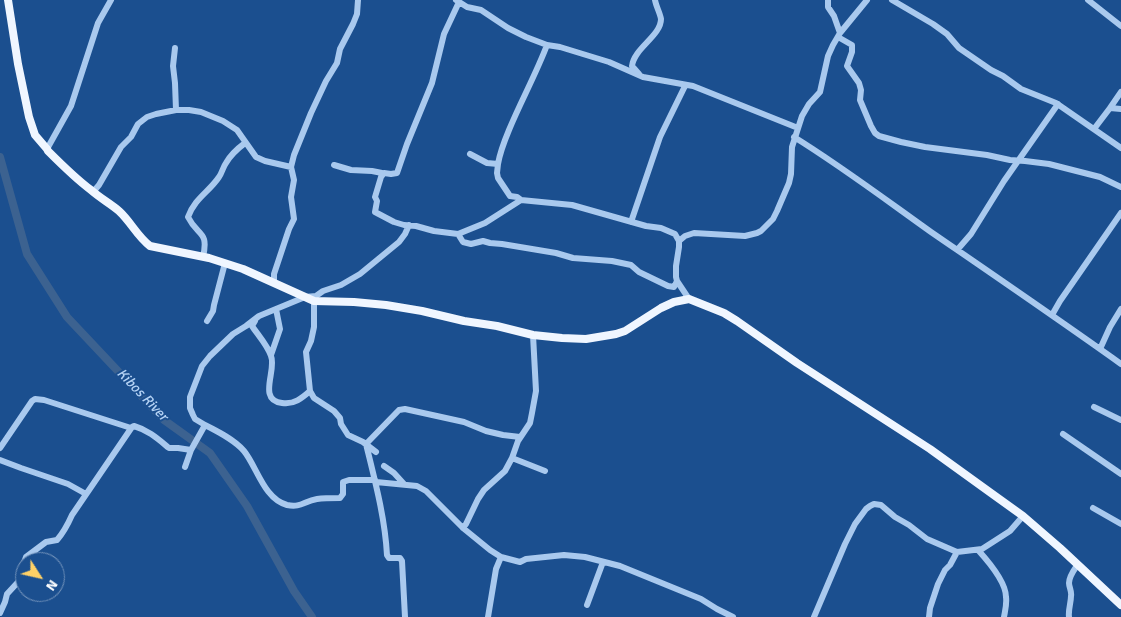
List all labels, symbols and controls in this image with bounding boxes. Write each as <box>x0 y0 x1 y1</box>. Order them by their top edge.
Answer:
water label: Kibos River <box>113 365 171 425</box>
north arrow <box>15 552 65 602</box>
text: N <box>42 576 62 594</box>

